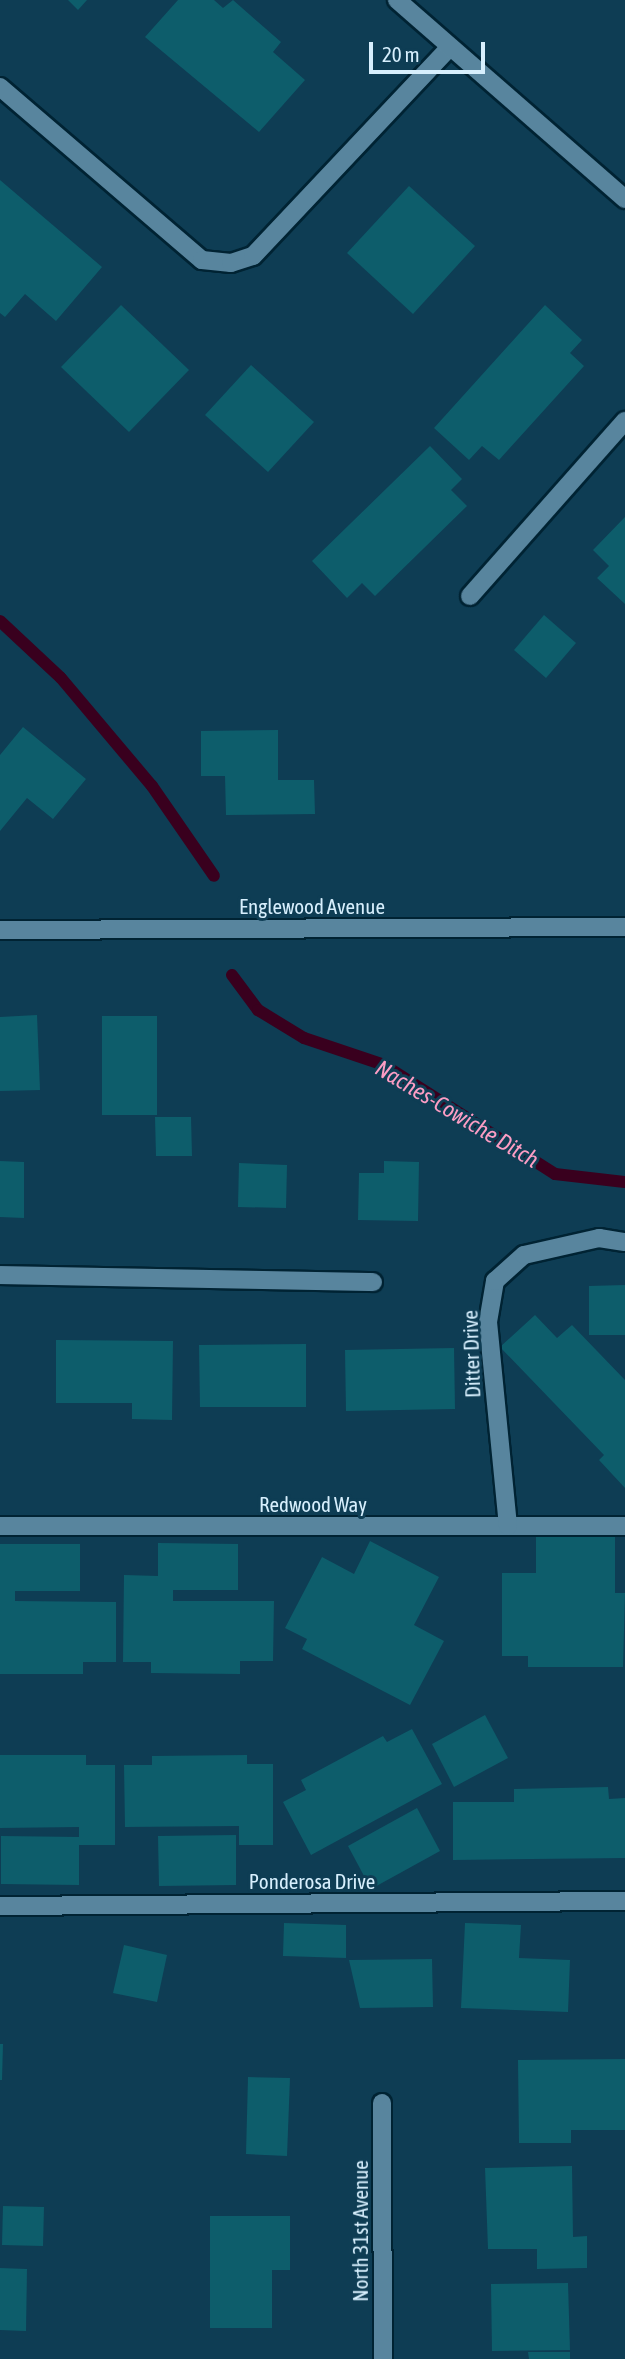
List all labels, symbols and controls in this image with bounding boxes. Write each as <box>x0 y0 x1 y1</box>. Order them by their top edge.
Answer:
scale bar <box>373 28 489 72</box>
text: 20 m <box>382 42 420 66</box>
street label: Englewood Avenue <box>239 893 385 919</box>
water label: Naches-Cowiche Ditch <box>370 1054 544 1174</box>
street label: Ditter Drive <box>457 1310 485 1398</box>
street label: Redwood Way <box>259 1491 367 1517</box>
street label: Ponderosa Drive <box>249 1868 375 1894</box>
street label: North 31st Avenue <box>347 2160 373 2302</box>

